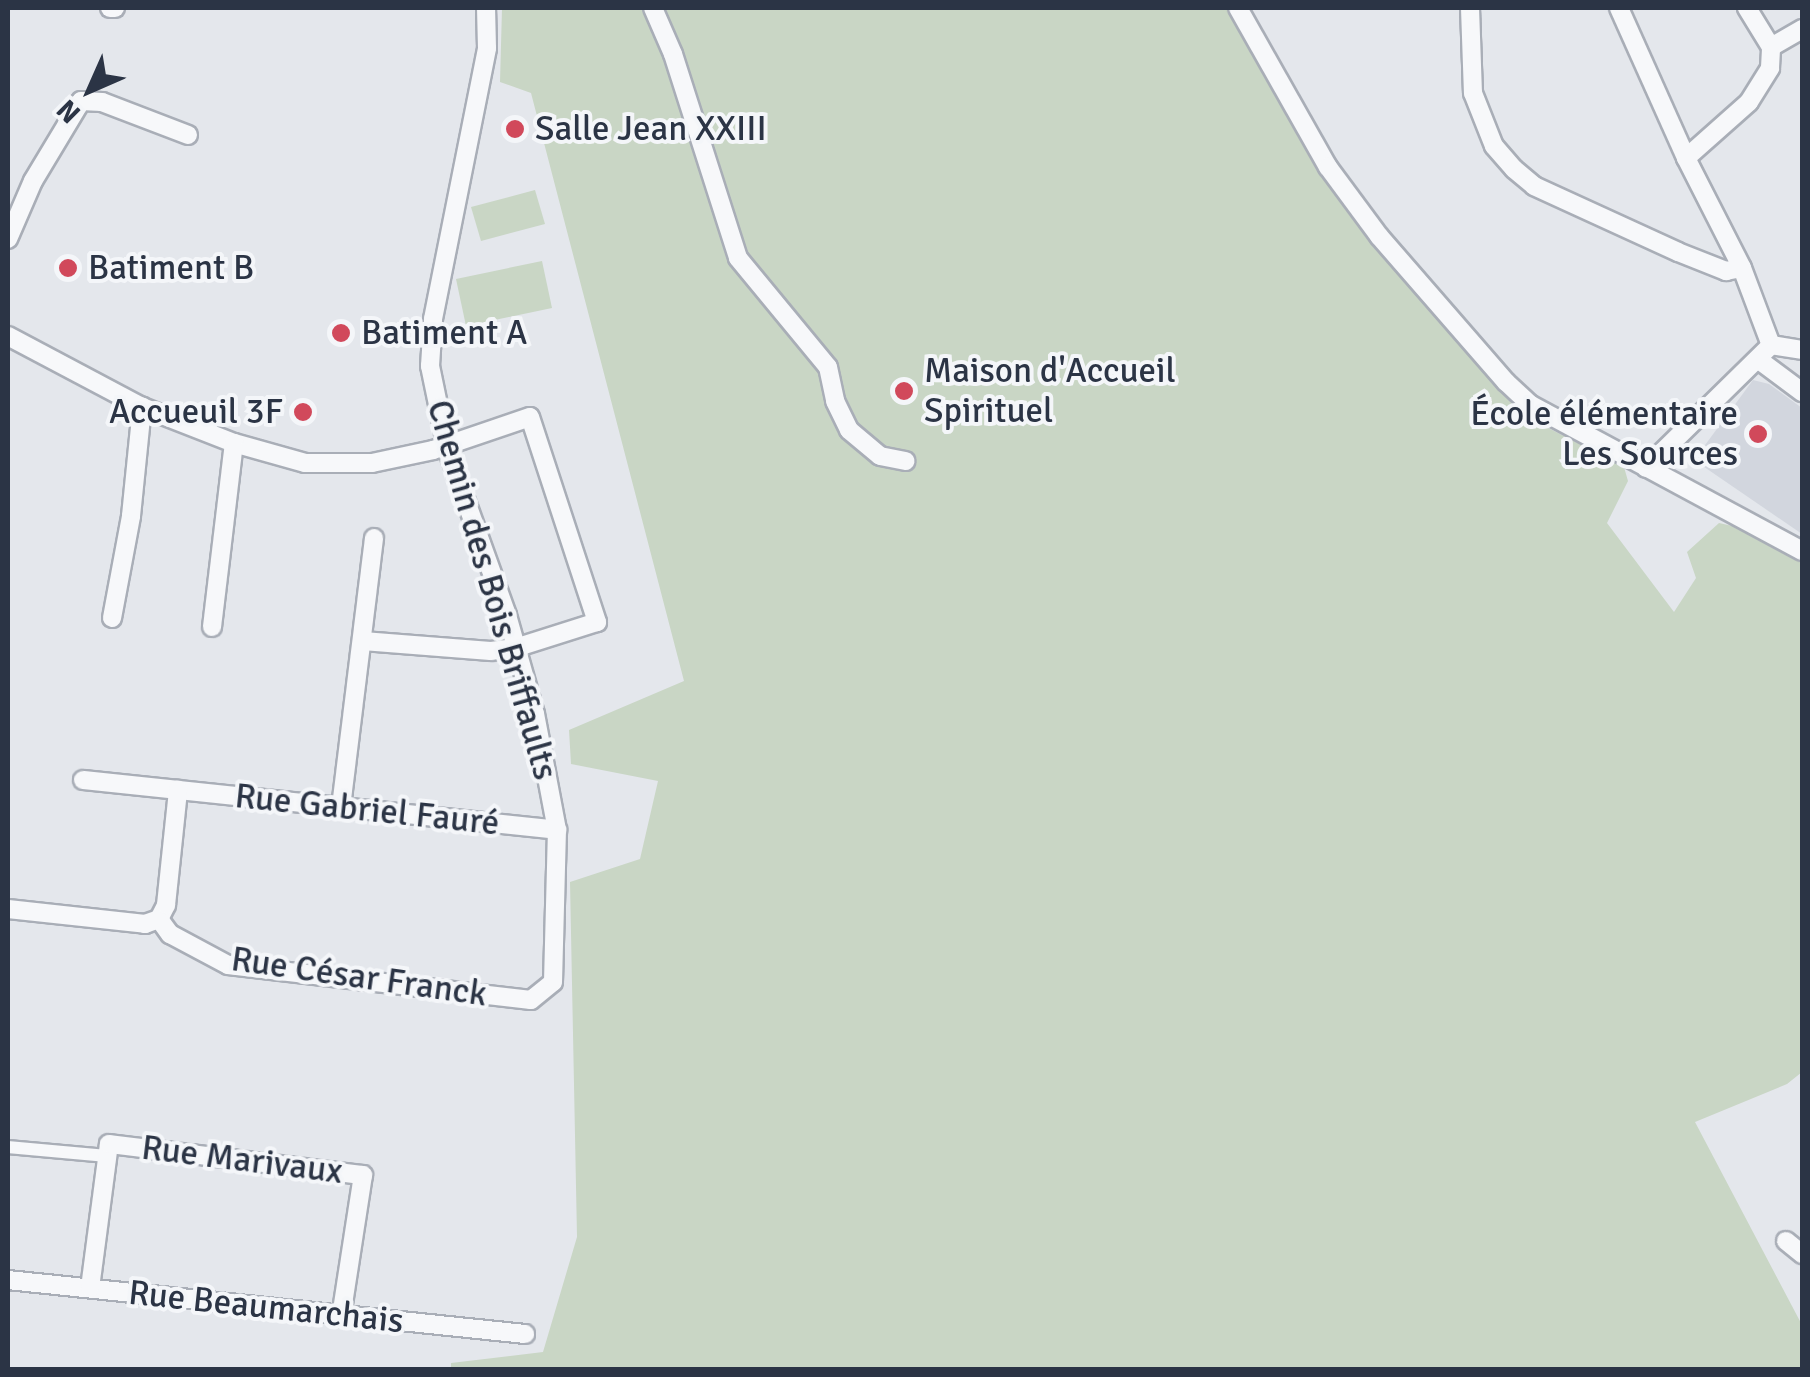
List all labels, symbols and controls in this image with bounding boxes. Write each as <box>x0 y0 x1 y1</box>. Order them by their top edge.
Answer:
north arrow <box>40 40 140 140</box>
text: N <box>50 92 88 130</box>
place label: Salle Jean XXIII <box>535 108 767 150</box>
marker: Salle Jean XXIII <box>504 118 526 140</box>
place label: Batiment B <box>88 247 254 289</box>
marker: Batiment B <box>57 257 79 279</box>
place label: Batiment A <box>361 312 527 354</box>
marker: Batiment A <box>330 322 352 344</box>
place label: Maison d'Accueil Spirituel <box>924 350 1176 432</box>
marker: Maison d'Accueil Spirituel <box>893 380 915 402</box>
place label: Accueuil 3F <box>109 391 283 433</box>
place label: École élémentaire Les Sources <box>1470 393 1738 475</box>
street label: Chemin des Bois Briffaults <box>418 395 566 785</box>
marker: Accueuil 3F <box>292 401 314 423</box>
marker: École élémentaire Les Sources <box>1747 423 1769 445</box>
street label: Rue Gabriel Fauré <box>233 775 501 845</box>
street label: Rue César Franck <box>229 938 489 1016</box>
street label: Rue Marivaux <box>139 1127 345 1193</box>
street label: Rue Beaumarchais <box>126 1272 406 1342</box>

